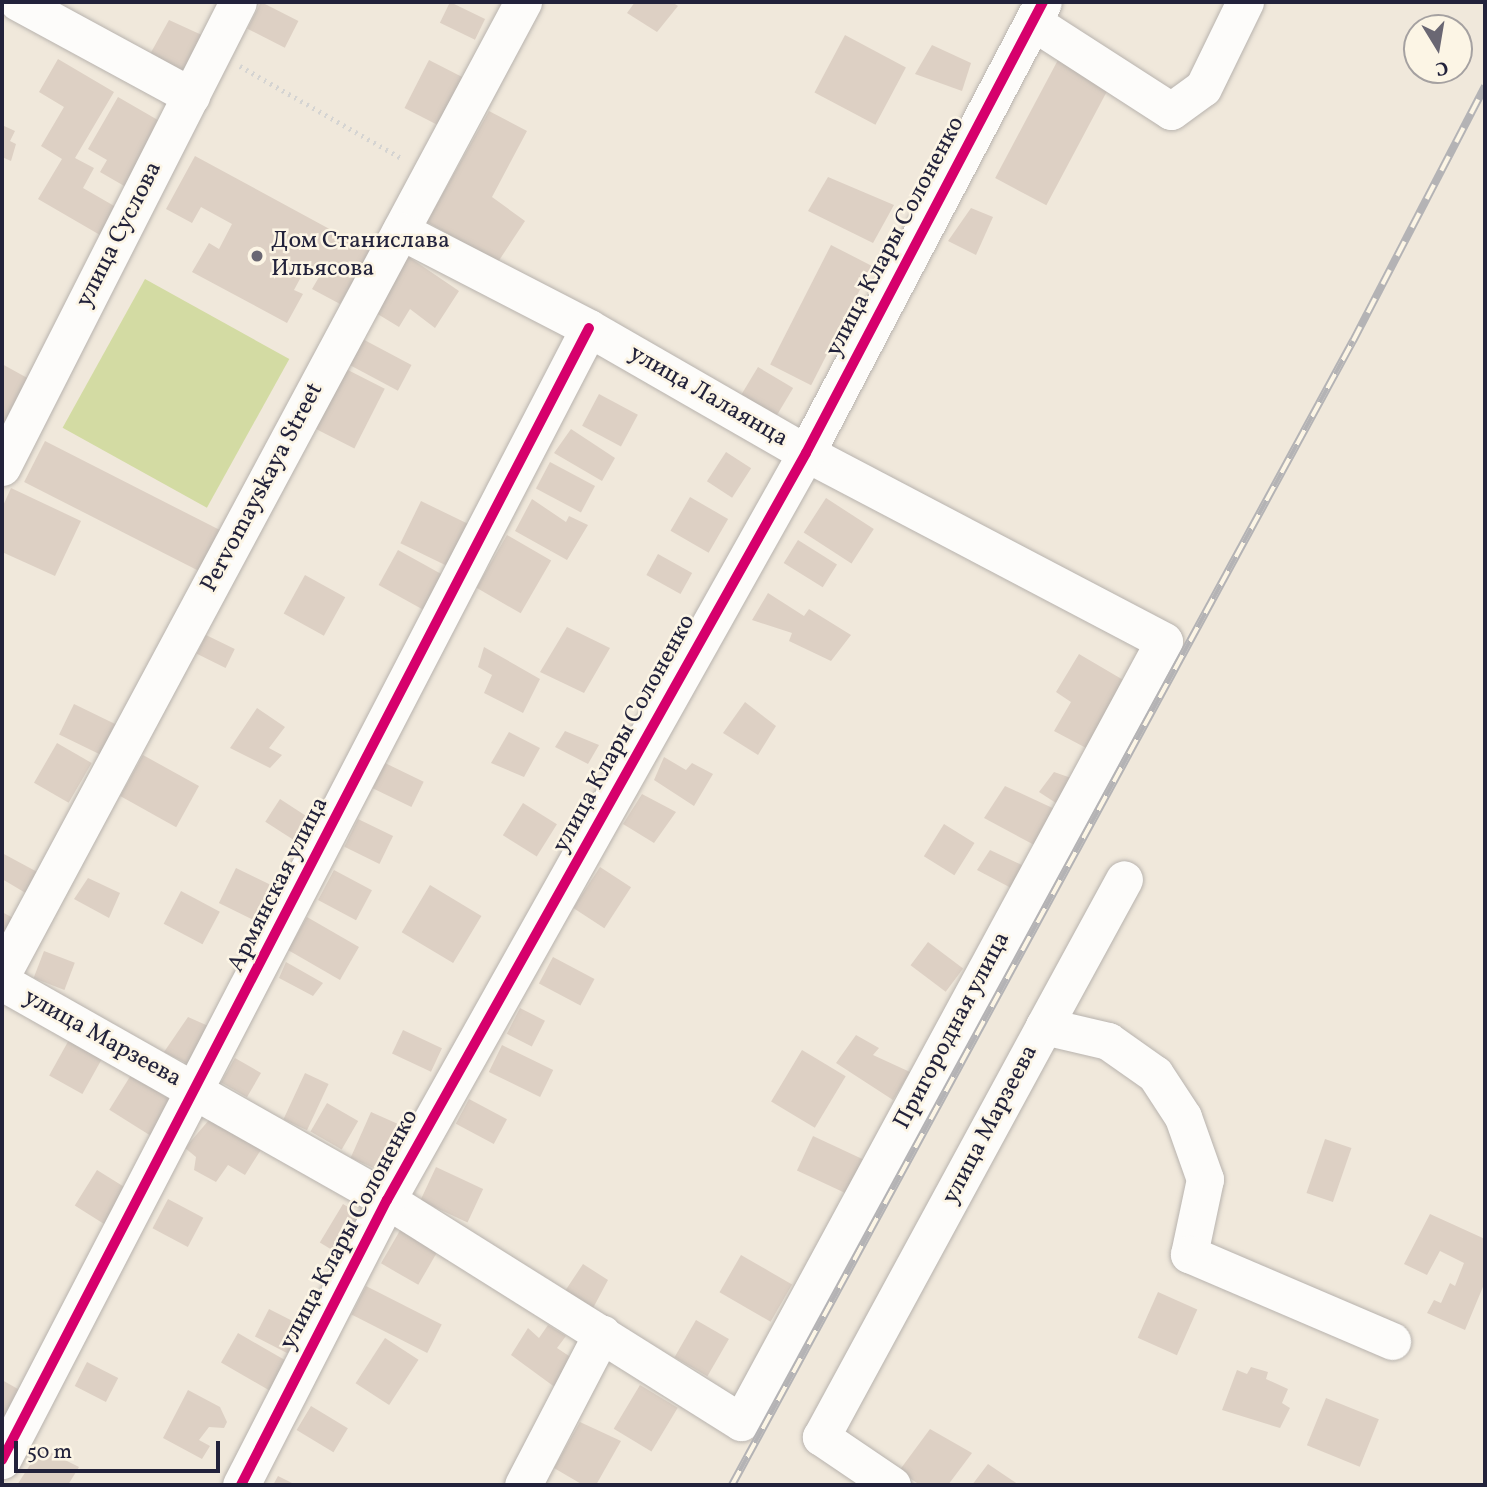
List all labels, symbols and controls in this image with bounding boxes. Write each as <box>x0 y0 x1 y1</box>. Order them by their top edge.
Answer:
north arrow <box>1403 14 1473 84</box>
text: С <box>1433 54 1450 82</box>
street label: улица Клары Солоненко <box>820 112 972 362</box>
street label: улица Суслова <box>71 157 169 313</box>
place label: Дом Станислава Ильясова <box>271 228 450 284</box>
marker: Дом Станислава Ильясова <box>249 248 265 264</box>
street label: улица Лалаянца <box>623 340 793 454</box>
street label: Pervomayskaya Street <box>196 378 330 598</box>
street label: улица Клары Солоненко <box>547 610 703 858</box>
street label: Армянская улица <box>222 792 336 978</box>
street label: Пригородная улица <box>889 927 1017 1135</box>
street label: улица Марзеева <box>18 984 186 1094</box>
street label: улица Марзеева <box>937 1040 1045 1210</box>
street label: улица Клары Солоненко <box>274 1105 426 1355</box>
scale bar <box>18 1428 224 1472</box>
text: 50 m <box>27 1438 72 1467</box>

